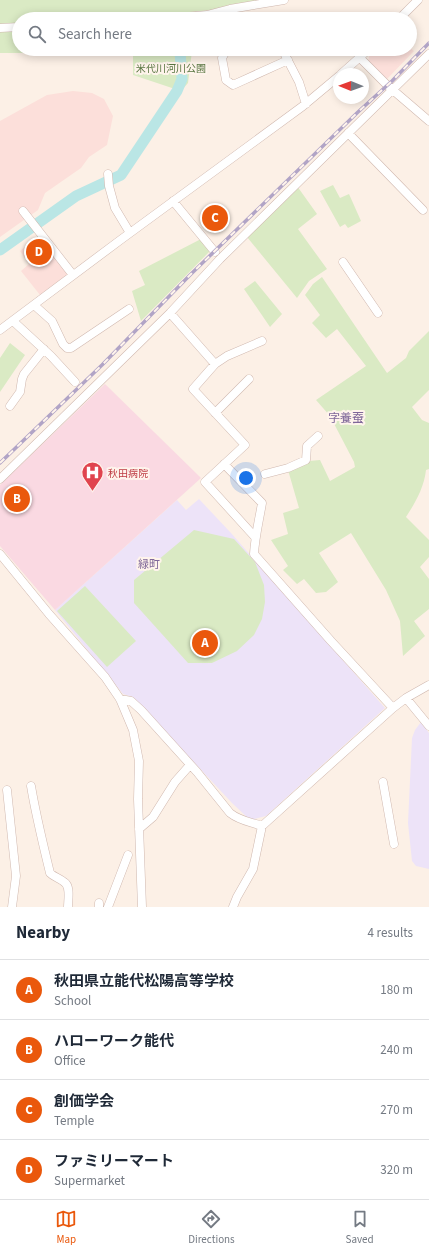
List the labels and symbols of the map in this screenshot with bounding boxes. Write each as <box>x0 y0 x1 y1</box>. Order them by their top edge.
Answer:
park label: 米代川河川公園 <box>136 62 206 76</box>
north arrow <box>333 68 369 104</box>
pin: C <box>202 203 228 233</box>
pin: D <box>26 237 52 267</box>
district label: 字養蚕 <box>328 410 364 427</box>
hospital icon: 秋田病院 <box>80 460 106 493</box>
place label: 秋田病院 <box>108 467 148 481</box>
your location <box>236 468 256 488</box>
pin: B <box>4 484 30 514</box>
district label: 緑町 <box>138 557 160 572</box>
pin: A <box>192 628 218 658</box>

